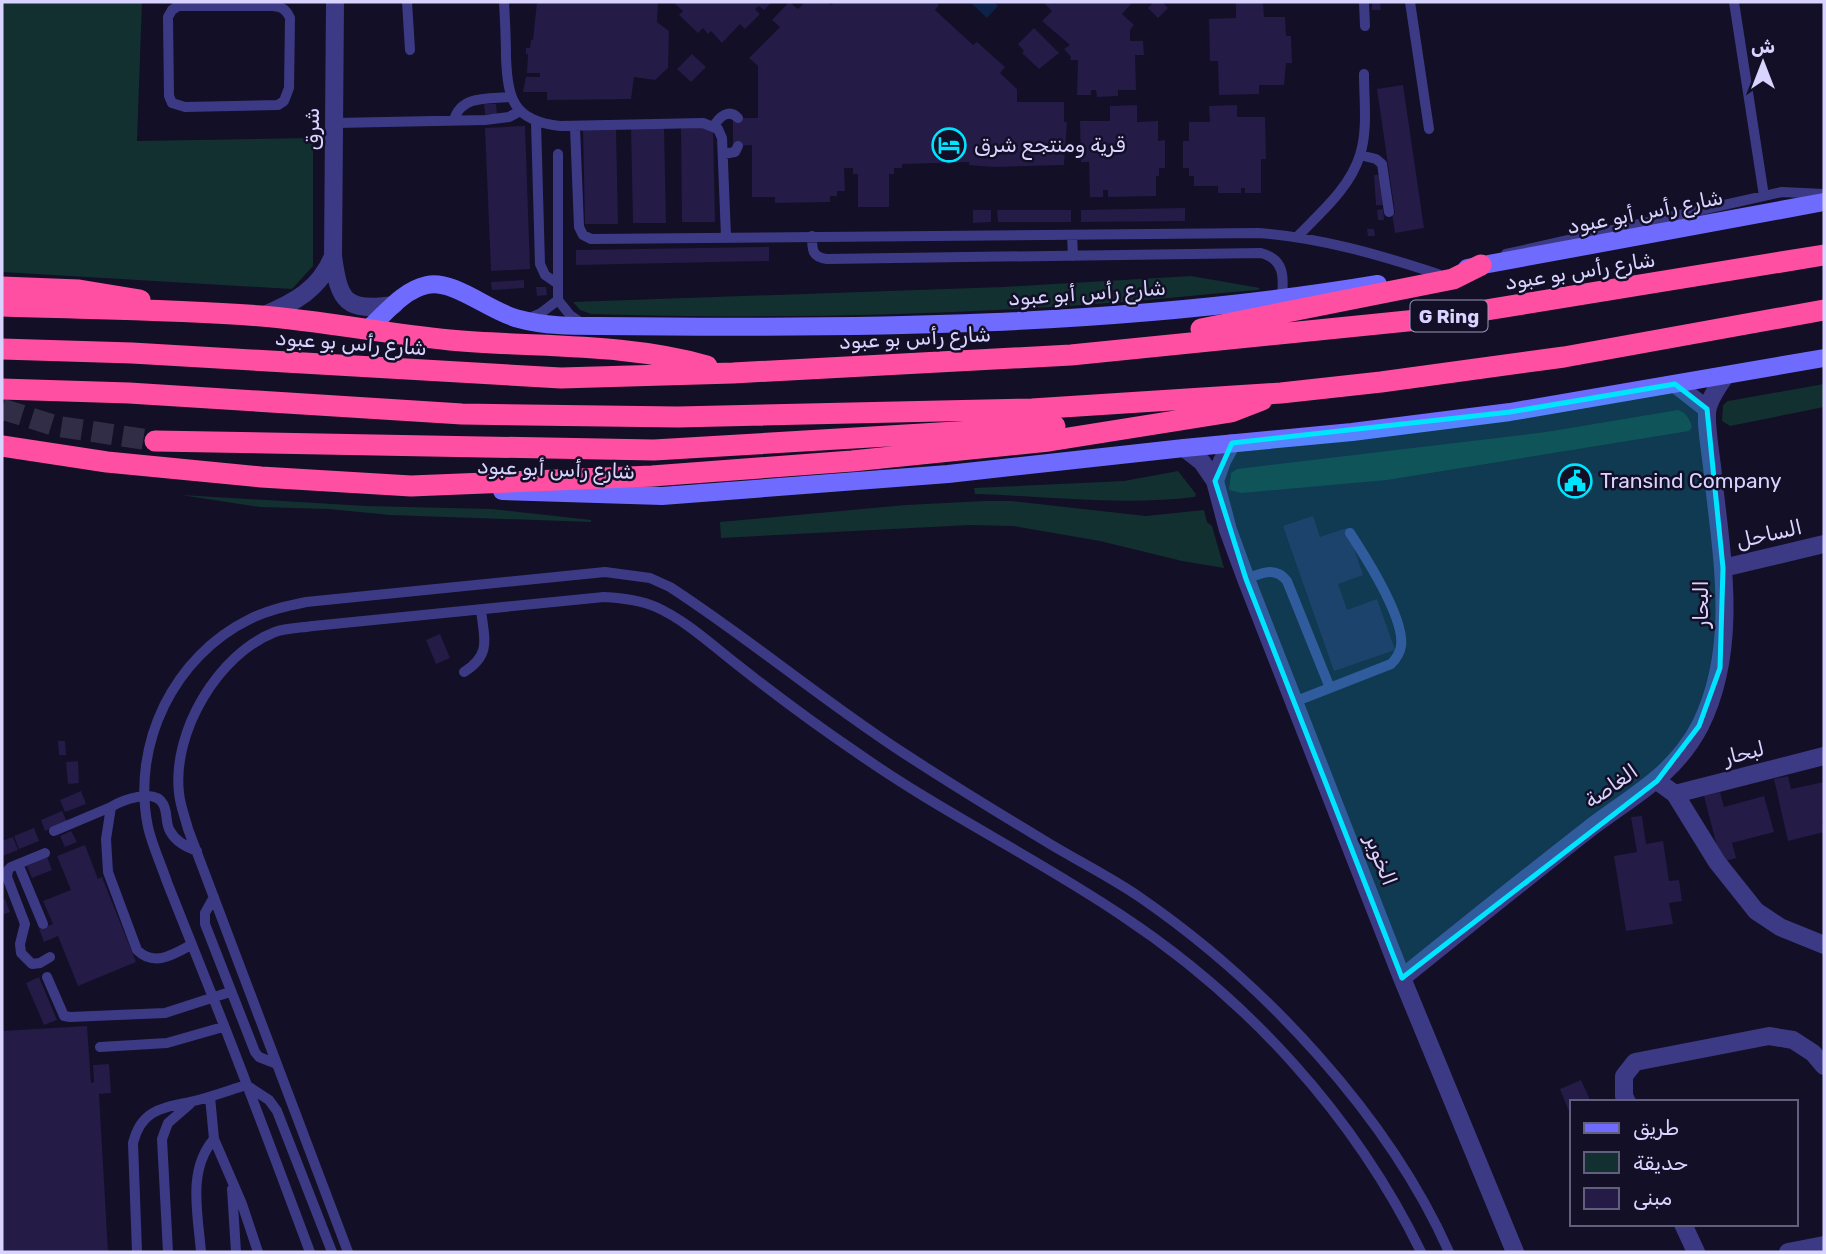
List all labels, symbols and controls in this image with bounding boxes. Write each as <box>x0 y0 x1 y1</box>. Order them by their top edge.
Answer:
north arrow <box>1728 28 1798 98</box>
text: ش <box>1751 35 1775 58</box>
street label: شرق <box>299 108 324 150</box>
hotel icon: قرية ومنتجع شرق <box>930 126 968 164</box>
place label: قرية ومنتجع شرق <box>974 132 1125 160</box>
street label: شارع رأس أبو عبود <box>1565 184 1725 241</box>
street label: شارع رأس بو عبود <box>1503 246 1657 297</box>
street label: شارع رأس أبو عبود <box>1007 275 1167 312</box>
road number: G Ring <box>1410 300 1488 332</box>
street label: شارع رأس بو عبود <box>838 321 992 356</box>
street label: شارع رأس بو عبود <box>274 325 428 362</box>
street label: شارع رأس أبو عبود <box>476 453 636 486</box>
public building icon: Transind Company <box>1556 462 1594 500</box>
place label: Transind Company <box>1600 468 1782 493</box>
street label: الساحل <box>1734 514 1804 553</box>
street label: البحار <box>1688 580 1713 630</box>
street label: لبحار <box>1719 735 1767 770</box>
street label: الغاصة <box>1579 758 1642 813</box>
street label: الخوير <box>1360 829 1403 889</box>
legend <box>1570 1100 1798 1226</box>
text: طريق <box>1633 1115 1679 1140</box>
text: حديقة <box>1633 1150 1688 1175</box>
text: مبنى <box>1633 1185 1672 1210</box>

